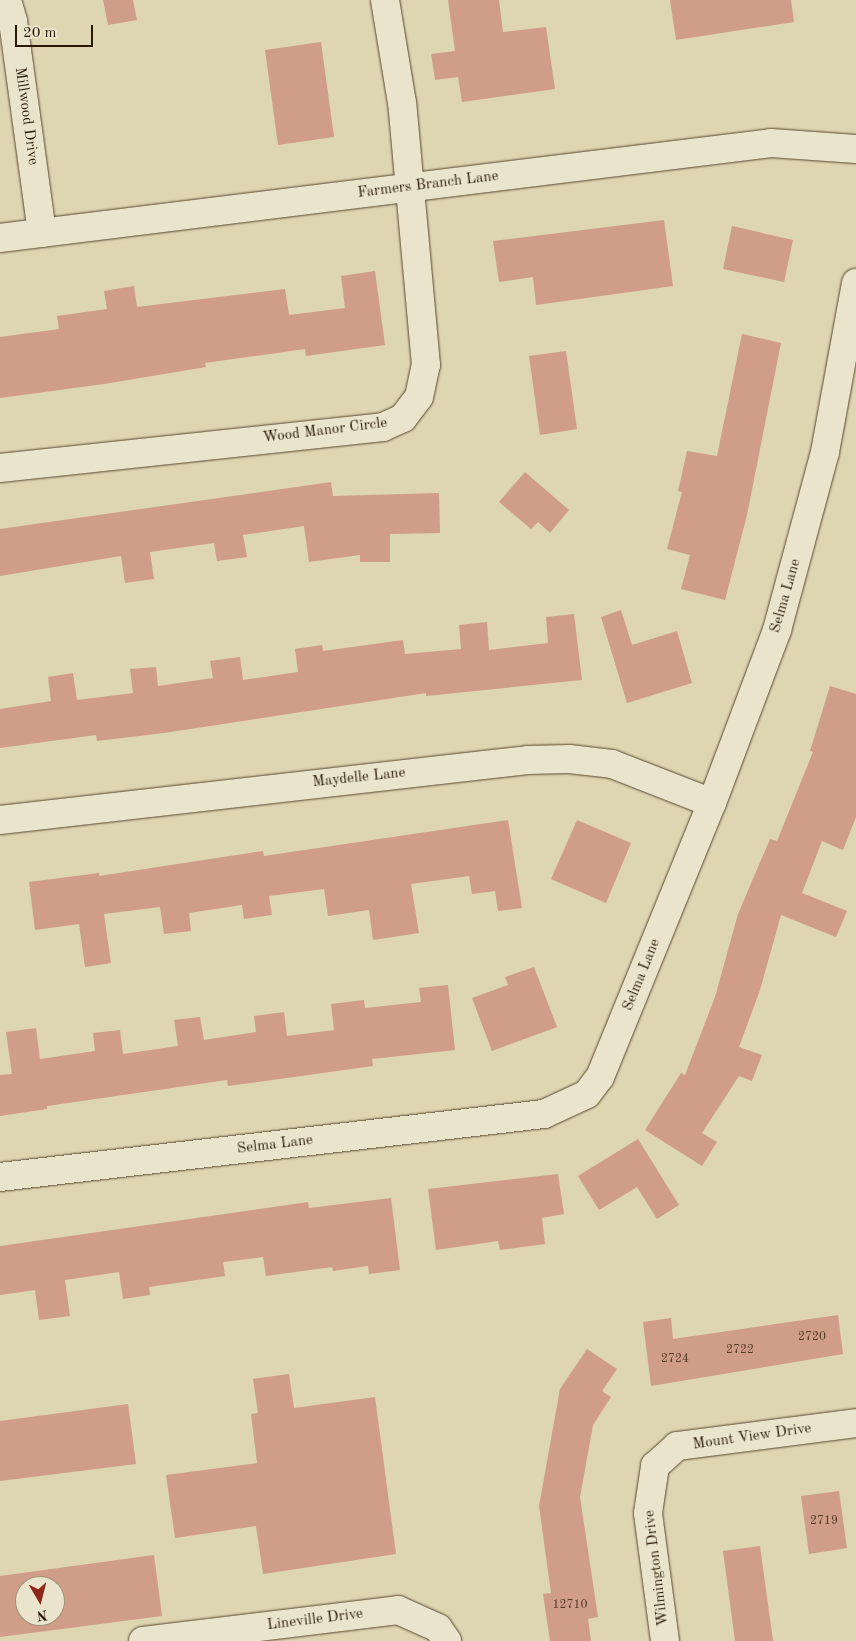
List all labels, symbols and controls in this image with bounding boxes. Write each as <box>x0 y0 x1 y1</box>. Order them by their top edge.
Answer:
scale bar <box>18 15 95 47</box>
text: 20 m <box>23 26 57 41</box>
street label: Millwood Drive <box>10 66 42 166</box>
street label: Farmers Branch Lane <box>357 167 499 203</box>
street label: Wood Manor Circle <box>262 414 388 448</box>
street label: Selma Lane <box>767 557 805 635</box>
street label: Maydelle Lane <box>312 764 406 792</box>
street label: Selma Lane <box>619 936 665 1014</box>
street label: Selma Lane <box>236 1131 314 1159</box>
house number: 2720 <box>798 1331 826 1345</box>
house number: 2722 <box>726 1344 754 1358</box>
house number: 2724 <box>661 1353 689 1367</box>
street label: Mount View Drive <box>692 1420 812 1454</box>
street label: Wilmington Drive <box>641 1509 673 1627</box>
house number: 2719 <box>810 1515 838 1529</box>
north arrow <box>15 1576 65 1626</box>
house number: 12710 <box>553 1599 587 1613</box>
street label: Lineville Drive <box>266 1605 364 1635</box>
text: N <box>36 1607 48 1623</box>

